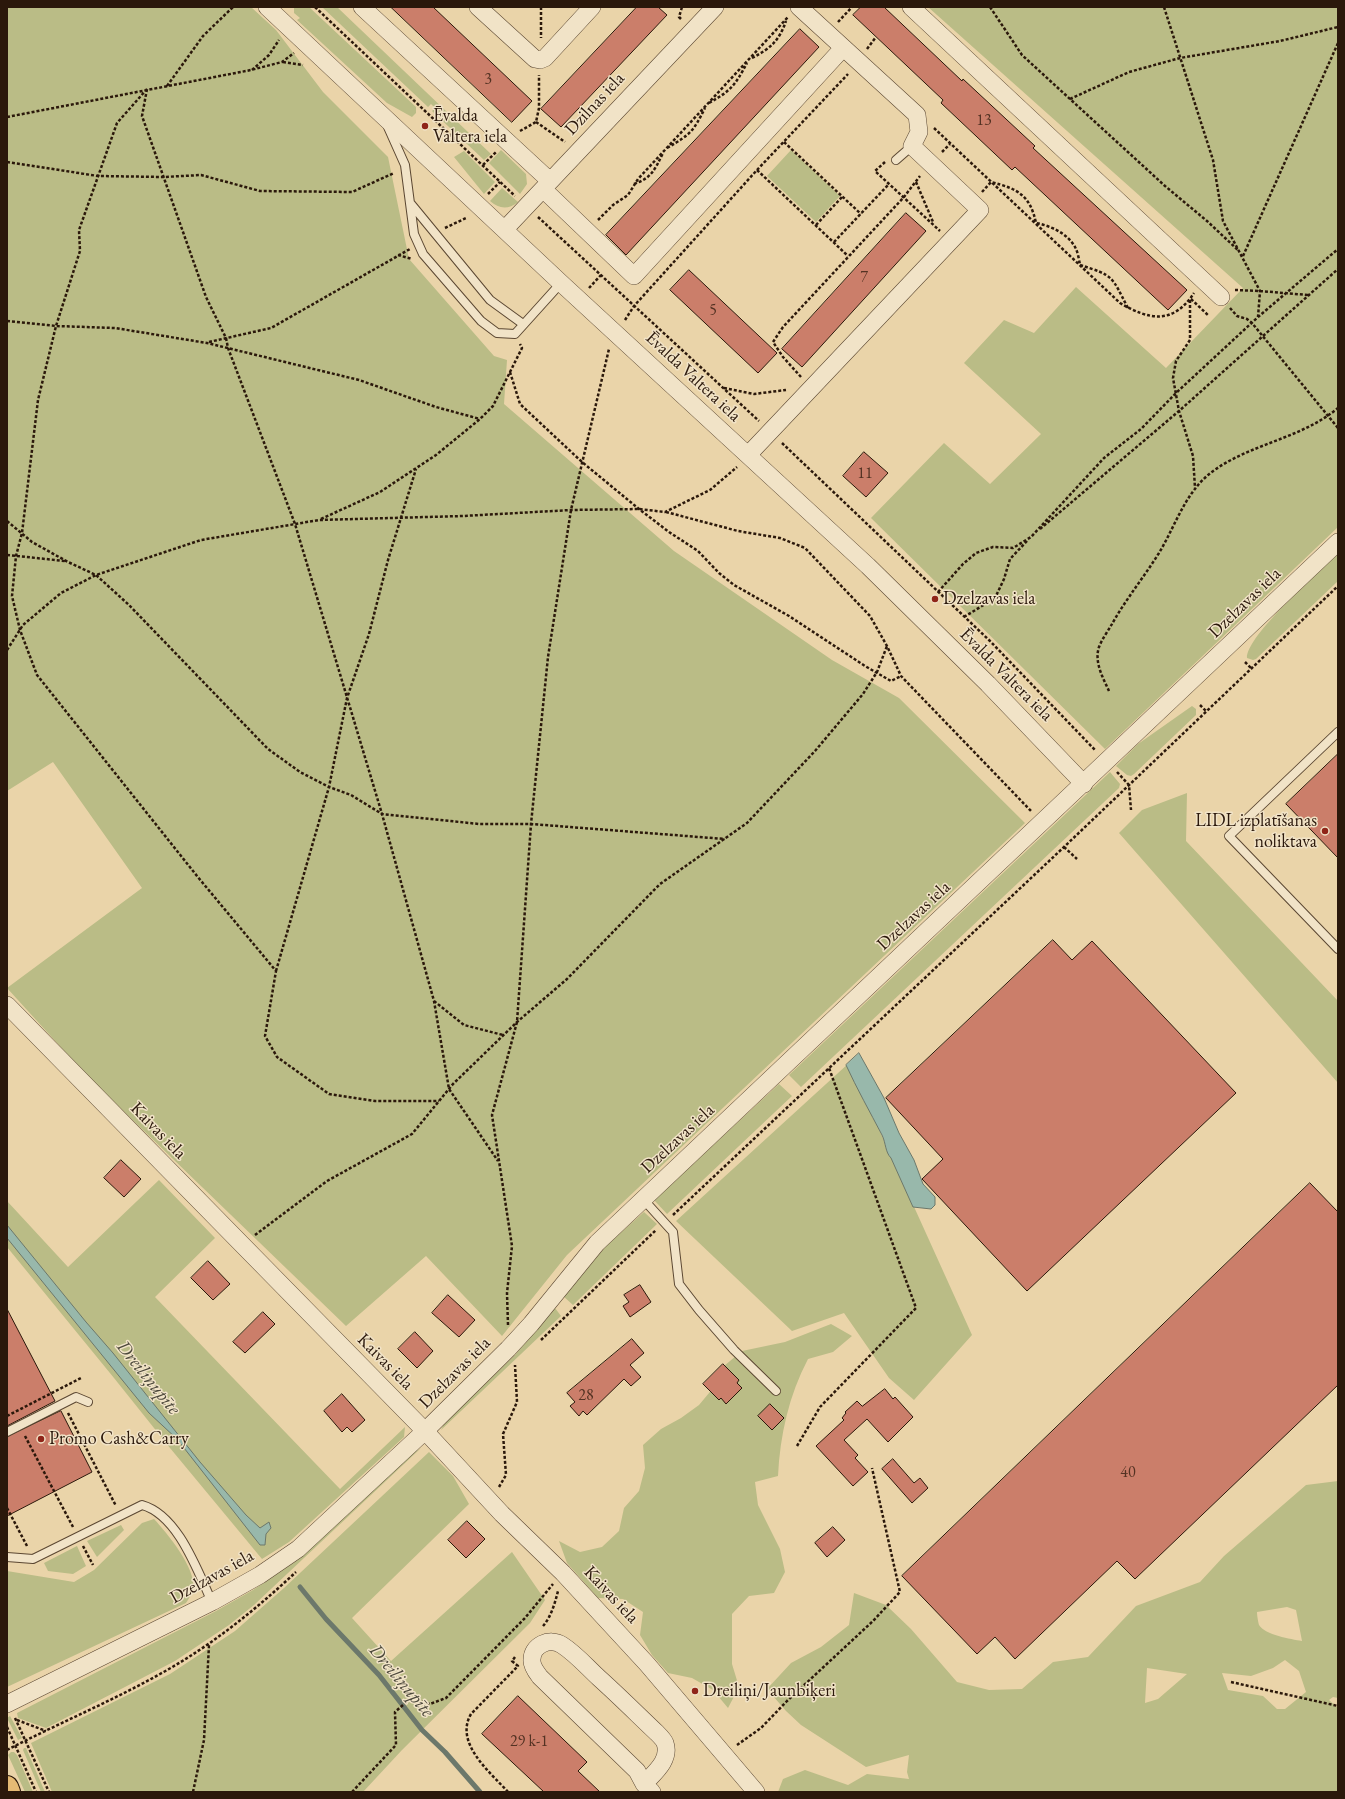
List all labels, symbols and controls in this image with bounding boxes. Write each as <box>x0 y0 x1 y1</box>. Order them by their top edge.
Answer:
street label: Dzilnas iela <box>560 68 630 140</box>
house number: 3 <box>484 70 492 90</box>
place label: Ēvalda Valtera iela <box>433 105 507 148</box>
house number: 13 <box>976 111 992 131</box>
marker: Ēvalda Valtera iela <box>420 121 430 131</box>
house number: 7 <box>860 268 868 288</box>
house number: 5 <box>709 301 717 321</box>
street label: Ēvalda Valtera iela <box>641 327 745 427</box>
house number: 11 <box>857 464 873 484</box>
street label: Dzelzavas iela <box>1204 563 1286 643</box>
place label: Dzelzavas iela <box>943 588 1035 610</box>
marker: Dzelzavas iela <box>930 594 940 604</box>
street label: Ēvalda Valtera iela <box>955 624 1057 726</box>
place label: LIDL izplatīšanas noliktava <box>1195 810 1317 852</box>
marker: LIDL izplatīšanas noliktava <box>1320 826 1330 836</box>
street label: Dzelzavas iela <box>873 877 955 955</box>
street label: Kaivas iela <box>126 1098 190 1164</box>
street label: Dzelzavas iela <box>637 1100 719 1178</box>
street label: Kaivas iela <box>352 1329 418 1395</box>
street label: Dzelzavas iela <box>415 1333 495 1413</box>
water label: Dreiliņupīte <box>111 1336 185 1420</box>
house number: 28 <box>578 1386 594 1406</box>
place label: Promo Cash&Carry <box>49 1428 189 1450</box>
marker: Promo Cash&Carry <box>36 1434 46 1444</box>
house number: 40 <box>1120 1463 1136 1483</box>
street label: Dzelzavas iela <box>166 1545 258 1609</box>
street label: Kaivas iela <box>579 1562 643 1628</box>
water label: Dreiliņupīte <box>364 1640 438 1722</box>
place label: Dreiliņi/Jaunbiķeri <box>703 1680 836 1702</box>
marker: Dreiliņi/Jaunbiķeri <box>690 1686 700 1696</box>
house number: 29 k-1 <box>510 1732 548 1752</box>

